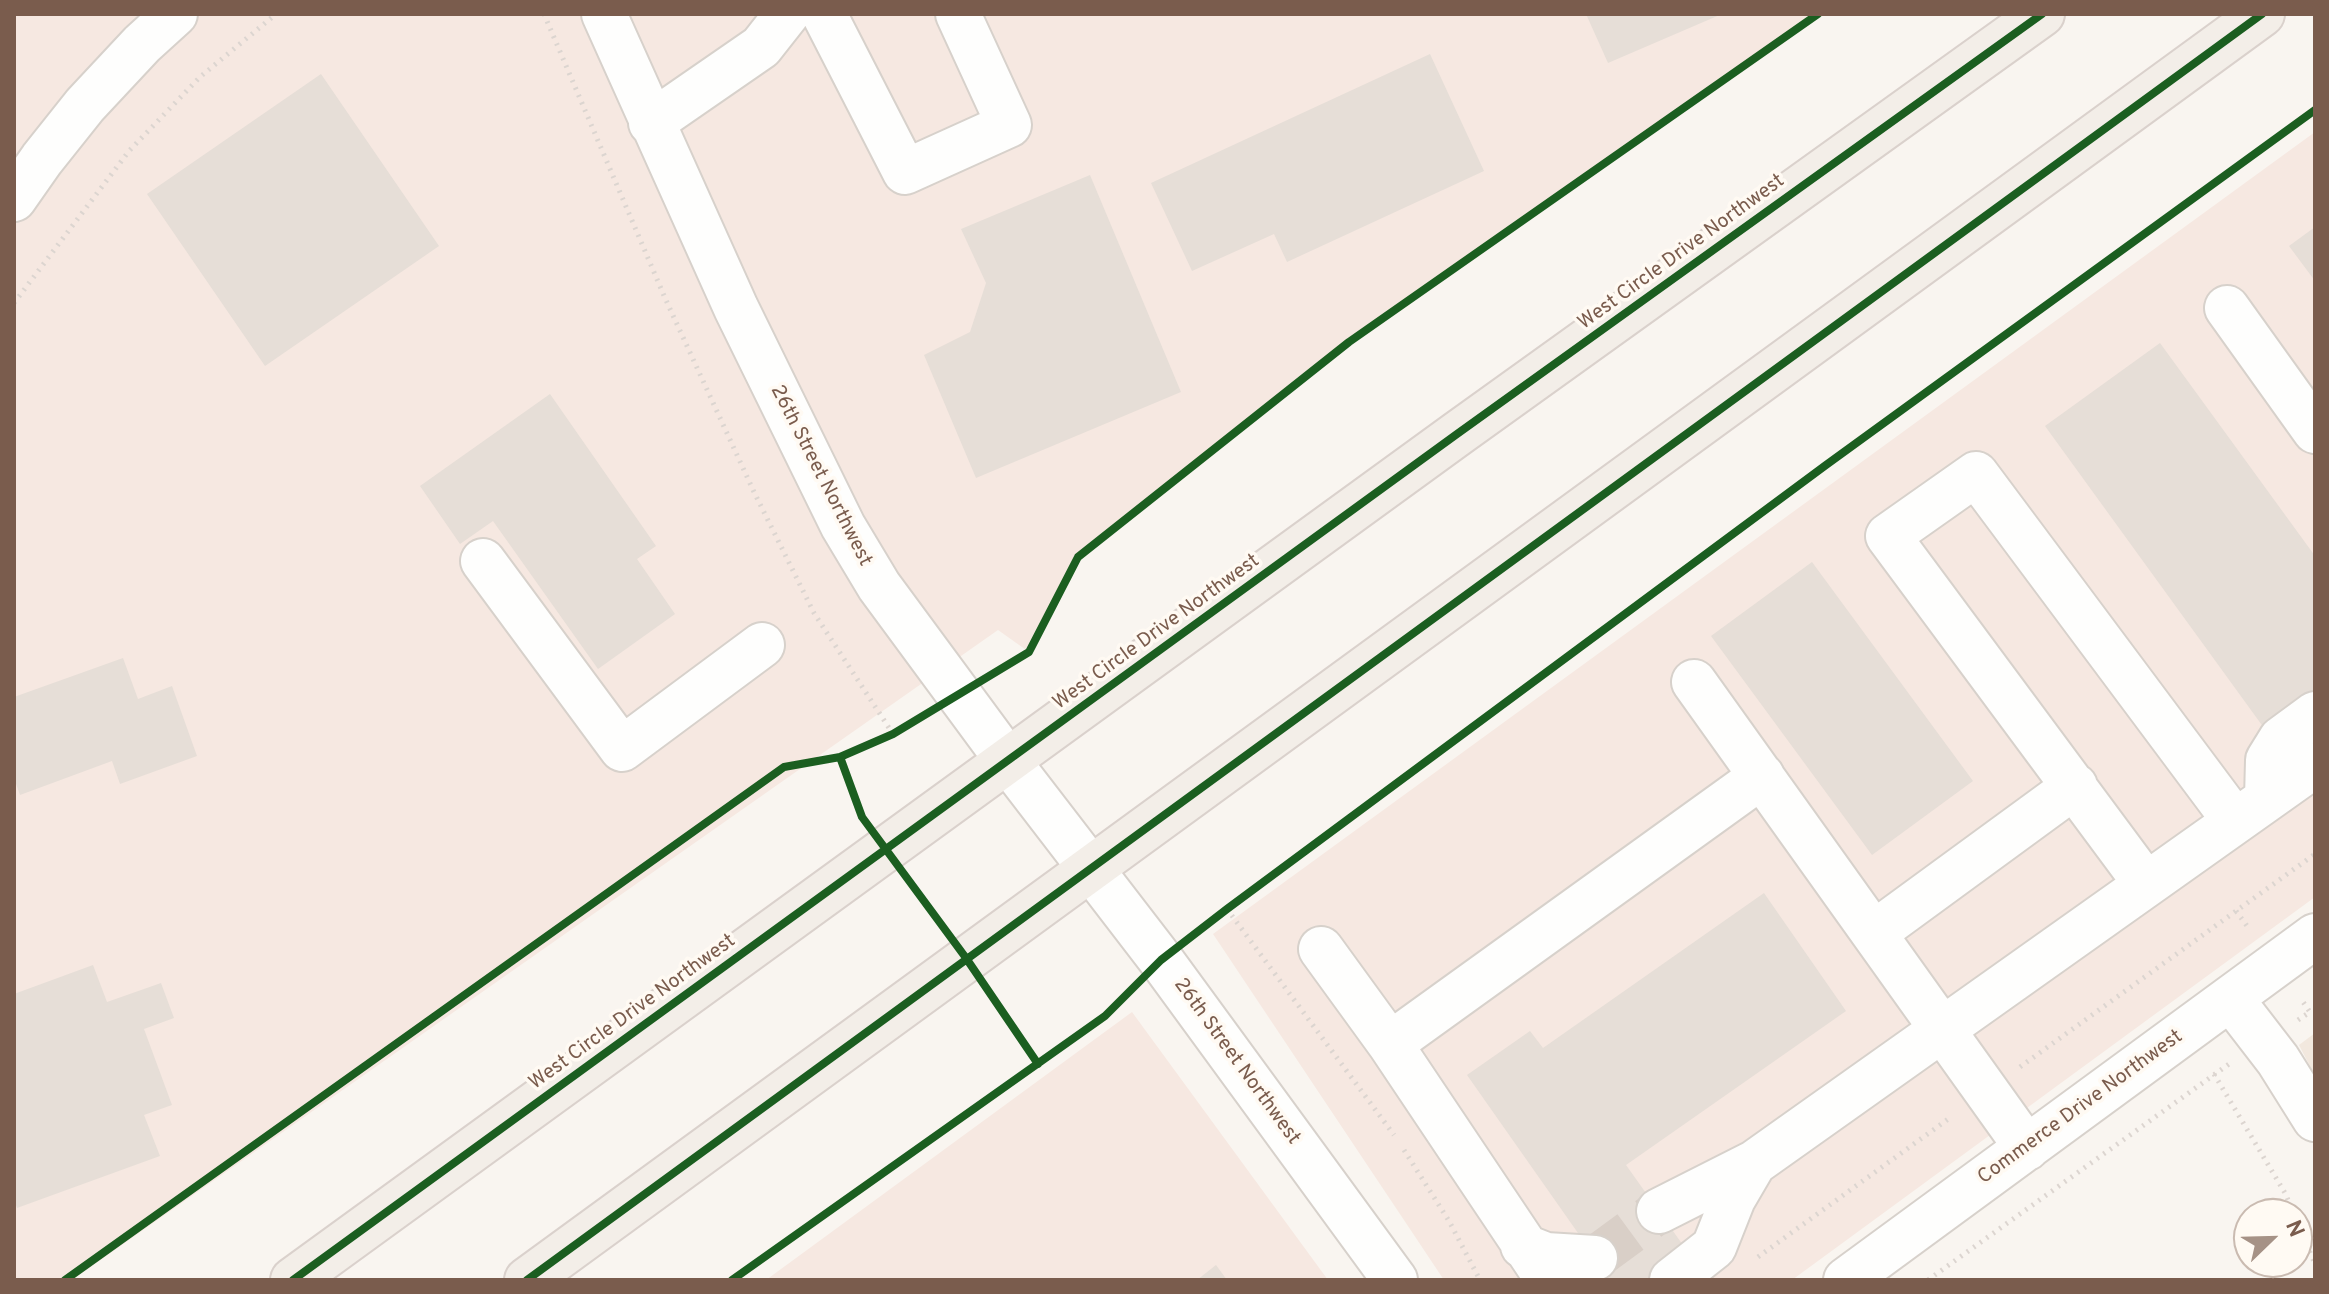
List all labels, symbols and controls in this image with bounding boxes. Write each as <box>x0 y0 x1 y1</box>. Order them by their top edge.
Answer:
street label: West Circle Drive Northwest <box>1574 170 1790 336</box>
street label: 26th Street Northwest <box>764 381 876 571</box>
street label: West Circle Drive Northwest <box>1049 550 1265 716</box>
street label: West Circle Drive Northwest <box>525 930 741 1096</box>
street label: 26th Street Northwest <box>1168 974 1304 1150</box>
street label: Commerce Drive Northwest <box>1974 1026 2188 1190</box>
north arrow <box>2233 1198 2313 1278</box>
text: N <box>2278 1217 2309 1242</box>

